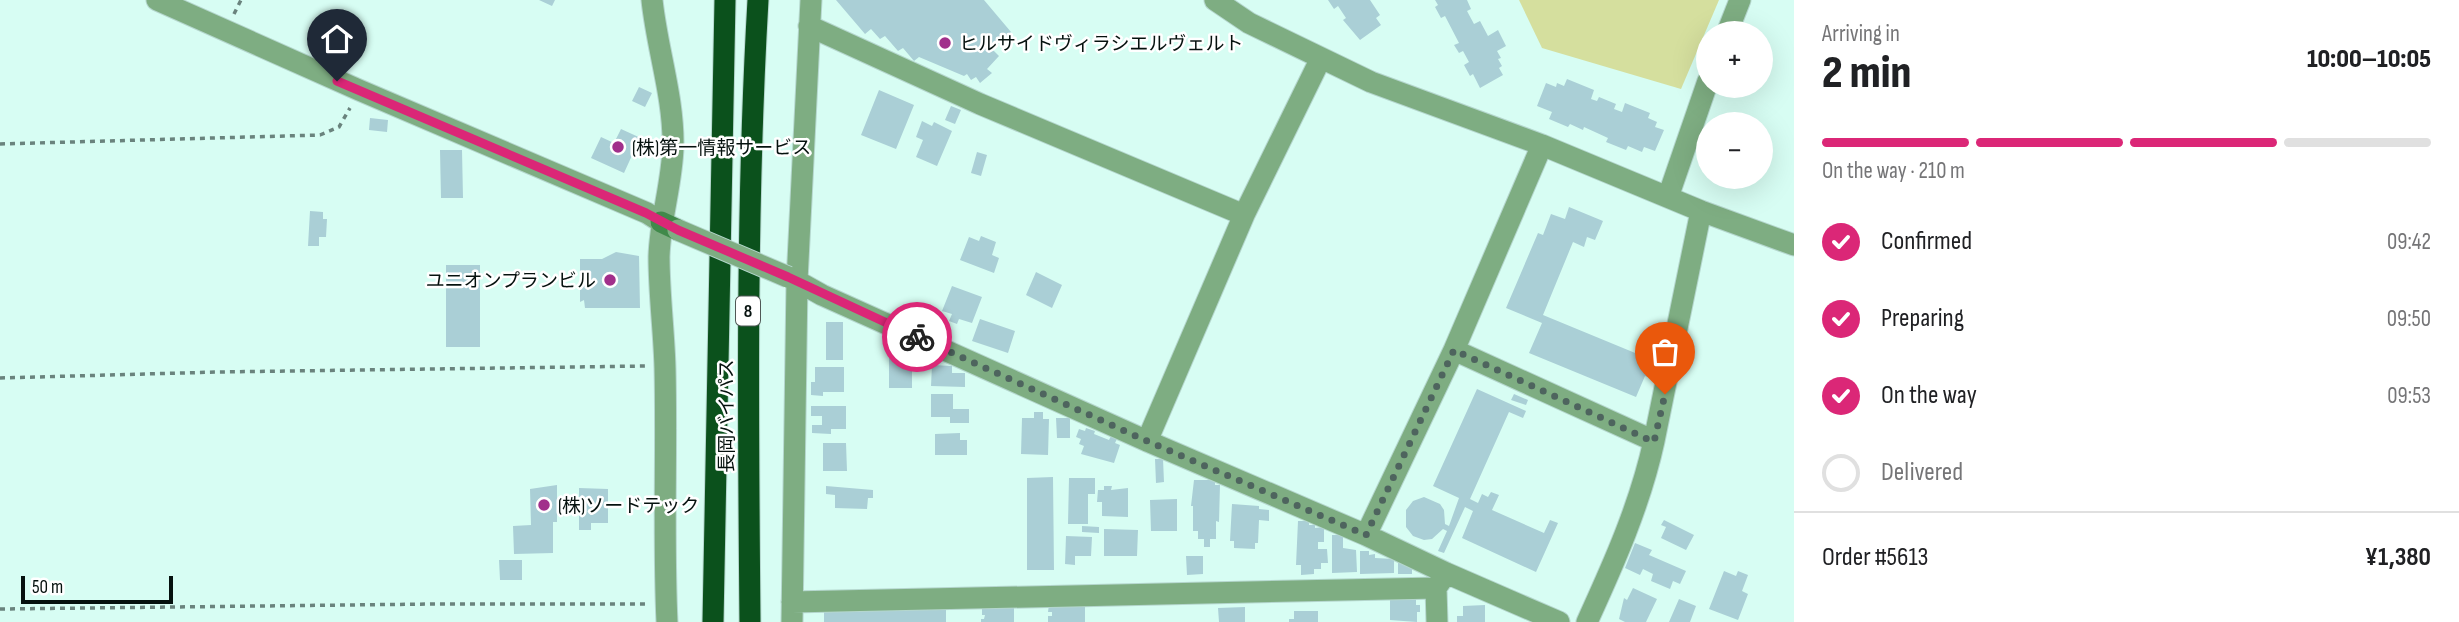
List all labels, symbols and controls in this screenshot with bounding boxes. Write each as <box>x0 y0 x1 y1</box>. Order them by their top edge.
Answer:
pin <box>307 9 367 81</box>
icon: home <box>318 20 356 58</box>
text: Arriving in <box>1822 20 1900 48</box>
map controls <box>1696 21 1773 189</box>
button: + <box>1696 21 1773 98</box>
place label: ヒルサイドヴィラシエルヴェルト <box>959 33 1244 56</box>
marker: ヒルサイドヴィラシエルヴェルト <box>937 35 953 51</box>
text: 10:00–10:05 <box>2307 44 2431 75</box>
text: 2 min <box>1822 46 1911 101</box>
button: − <box>1696 112 1773 189</box>
place label: (株)第一情報サービス <box>632 137 811 160</box>
marker: (株)第一情報サービス <box>610 139 626 155</box>
text: On the way · 210 m <box>1822 157 1965 185</box>
icon: check <box>1822 223 1860 261</box>
text: Confirmed <box>1881 226 1972 257</box>
text: 09:42 <box>2387 228 2431 256</box>
place label: ユニオンプランビル <box>426 270 596 293</box>
marker: ユニオンプランビル <box>602 272 618 288</box>
road number: 8 <box>736 296 760 326</box>
icon: check <box>1822 300 1860 338</box>
courier <box>882 302 952 372</box>
text: Preparing <box>1881 303 1964 334</box>
text: 09:50 <box>2387 305 2431 333</box>
icon: bike <box>898 318 936 356</box>
pin <box>1635 322 1695 394</box>
icon: bag <box>1646 333 1684 371</box>
street label: 長岡バイパス <box>716 359 739 473</box>
icon: check <box>1822 377 1860 415</box>
text: On the way <box>1881 380 1977 411</box>
text: 09:53 <box>2387 382 2431 410</box>
text: Delivered <box>1881 457 1963 488</box>
place label: (株)ソードテック <box>558 495 699 518</box>
marker: (株)ソードテック <box>536 497 552 513</box>
text: Order #5613 <box>1822 542 1928 573</box>
text: ¥1,380 <box>2365 542 2431 573</box>
scale bar <box>21 573 173 605</box>
text: 50 m <box>32 576 63 599</box>

